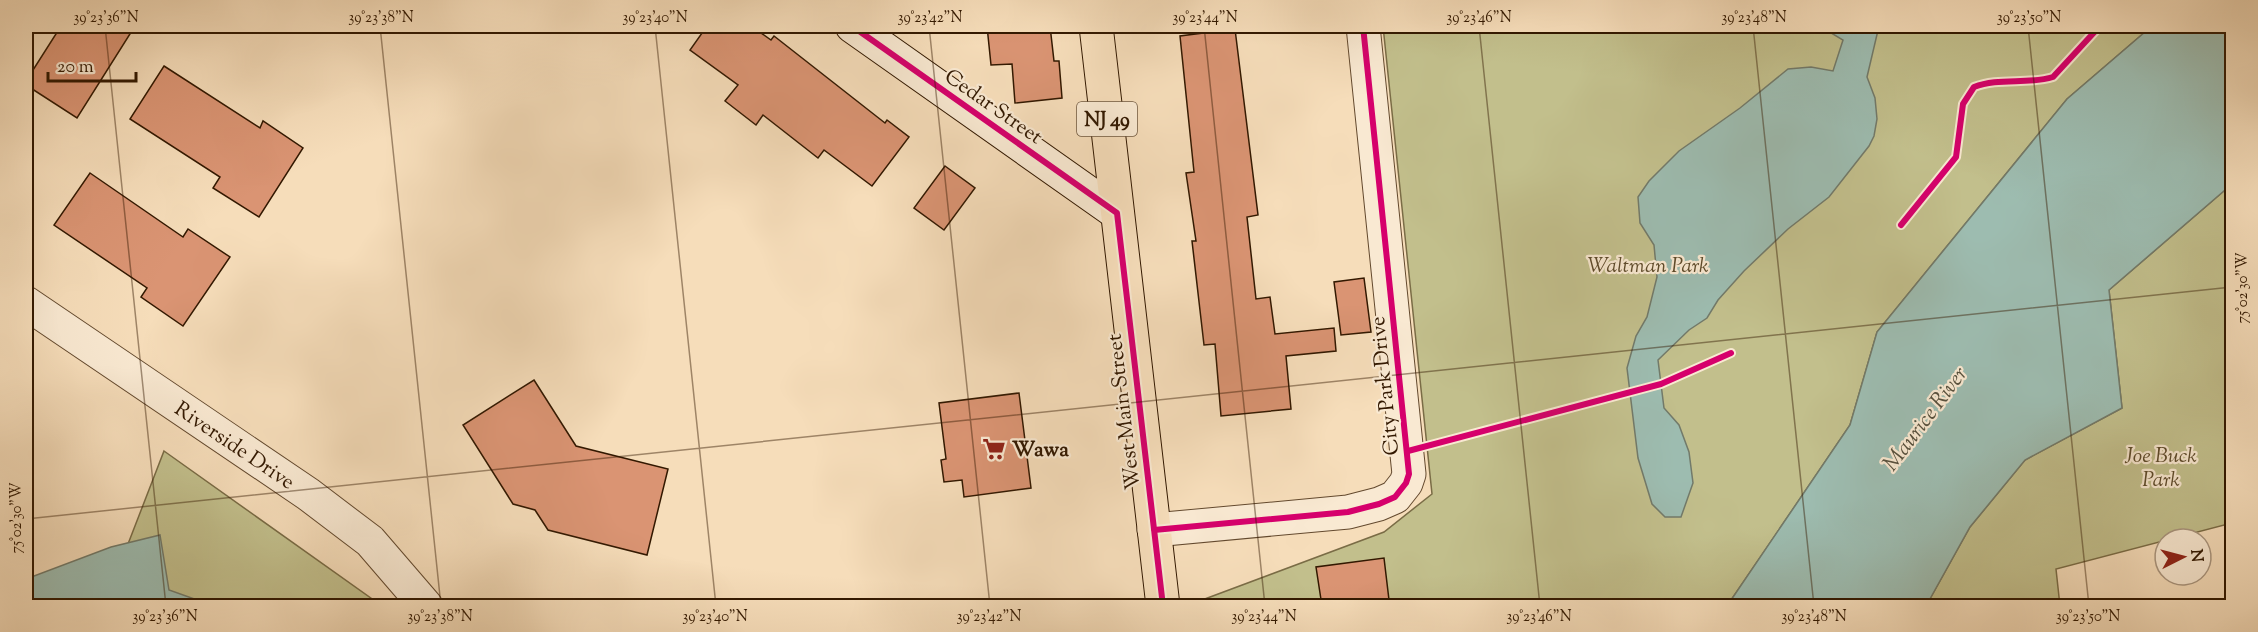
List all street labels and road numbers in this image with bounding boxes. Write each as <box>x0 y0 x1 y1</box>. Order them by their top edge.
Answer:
street label: Cedar Street <box>938 63 1048 153</box>
road number: NJ 49 <box>1077 102 1137 136</box>
street label: City Park Drive <box>1364 315 1408 457</box>
street label: West Main Street <box>1101 332 1149 492</box>
street label: Riverside Drive <box>168 395 300 498</box>

